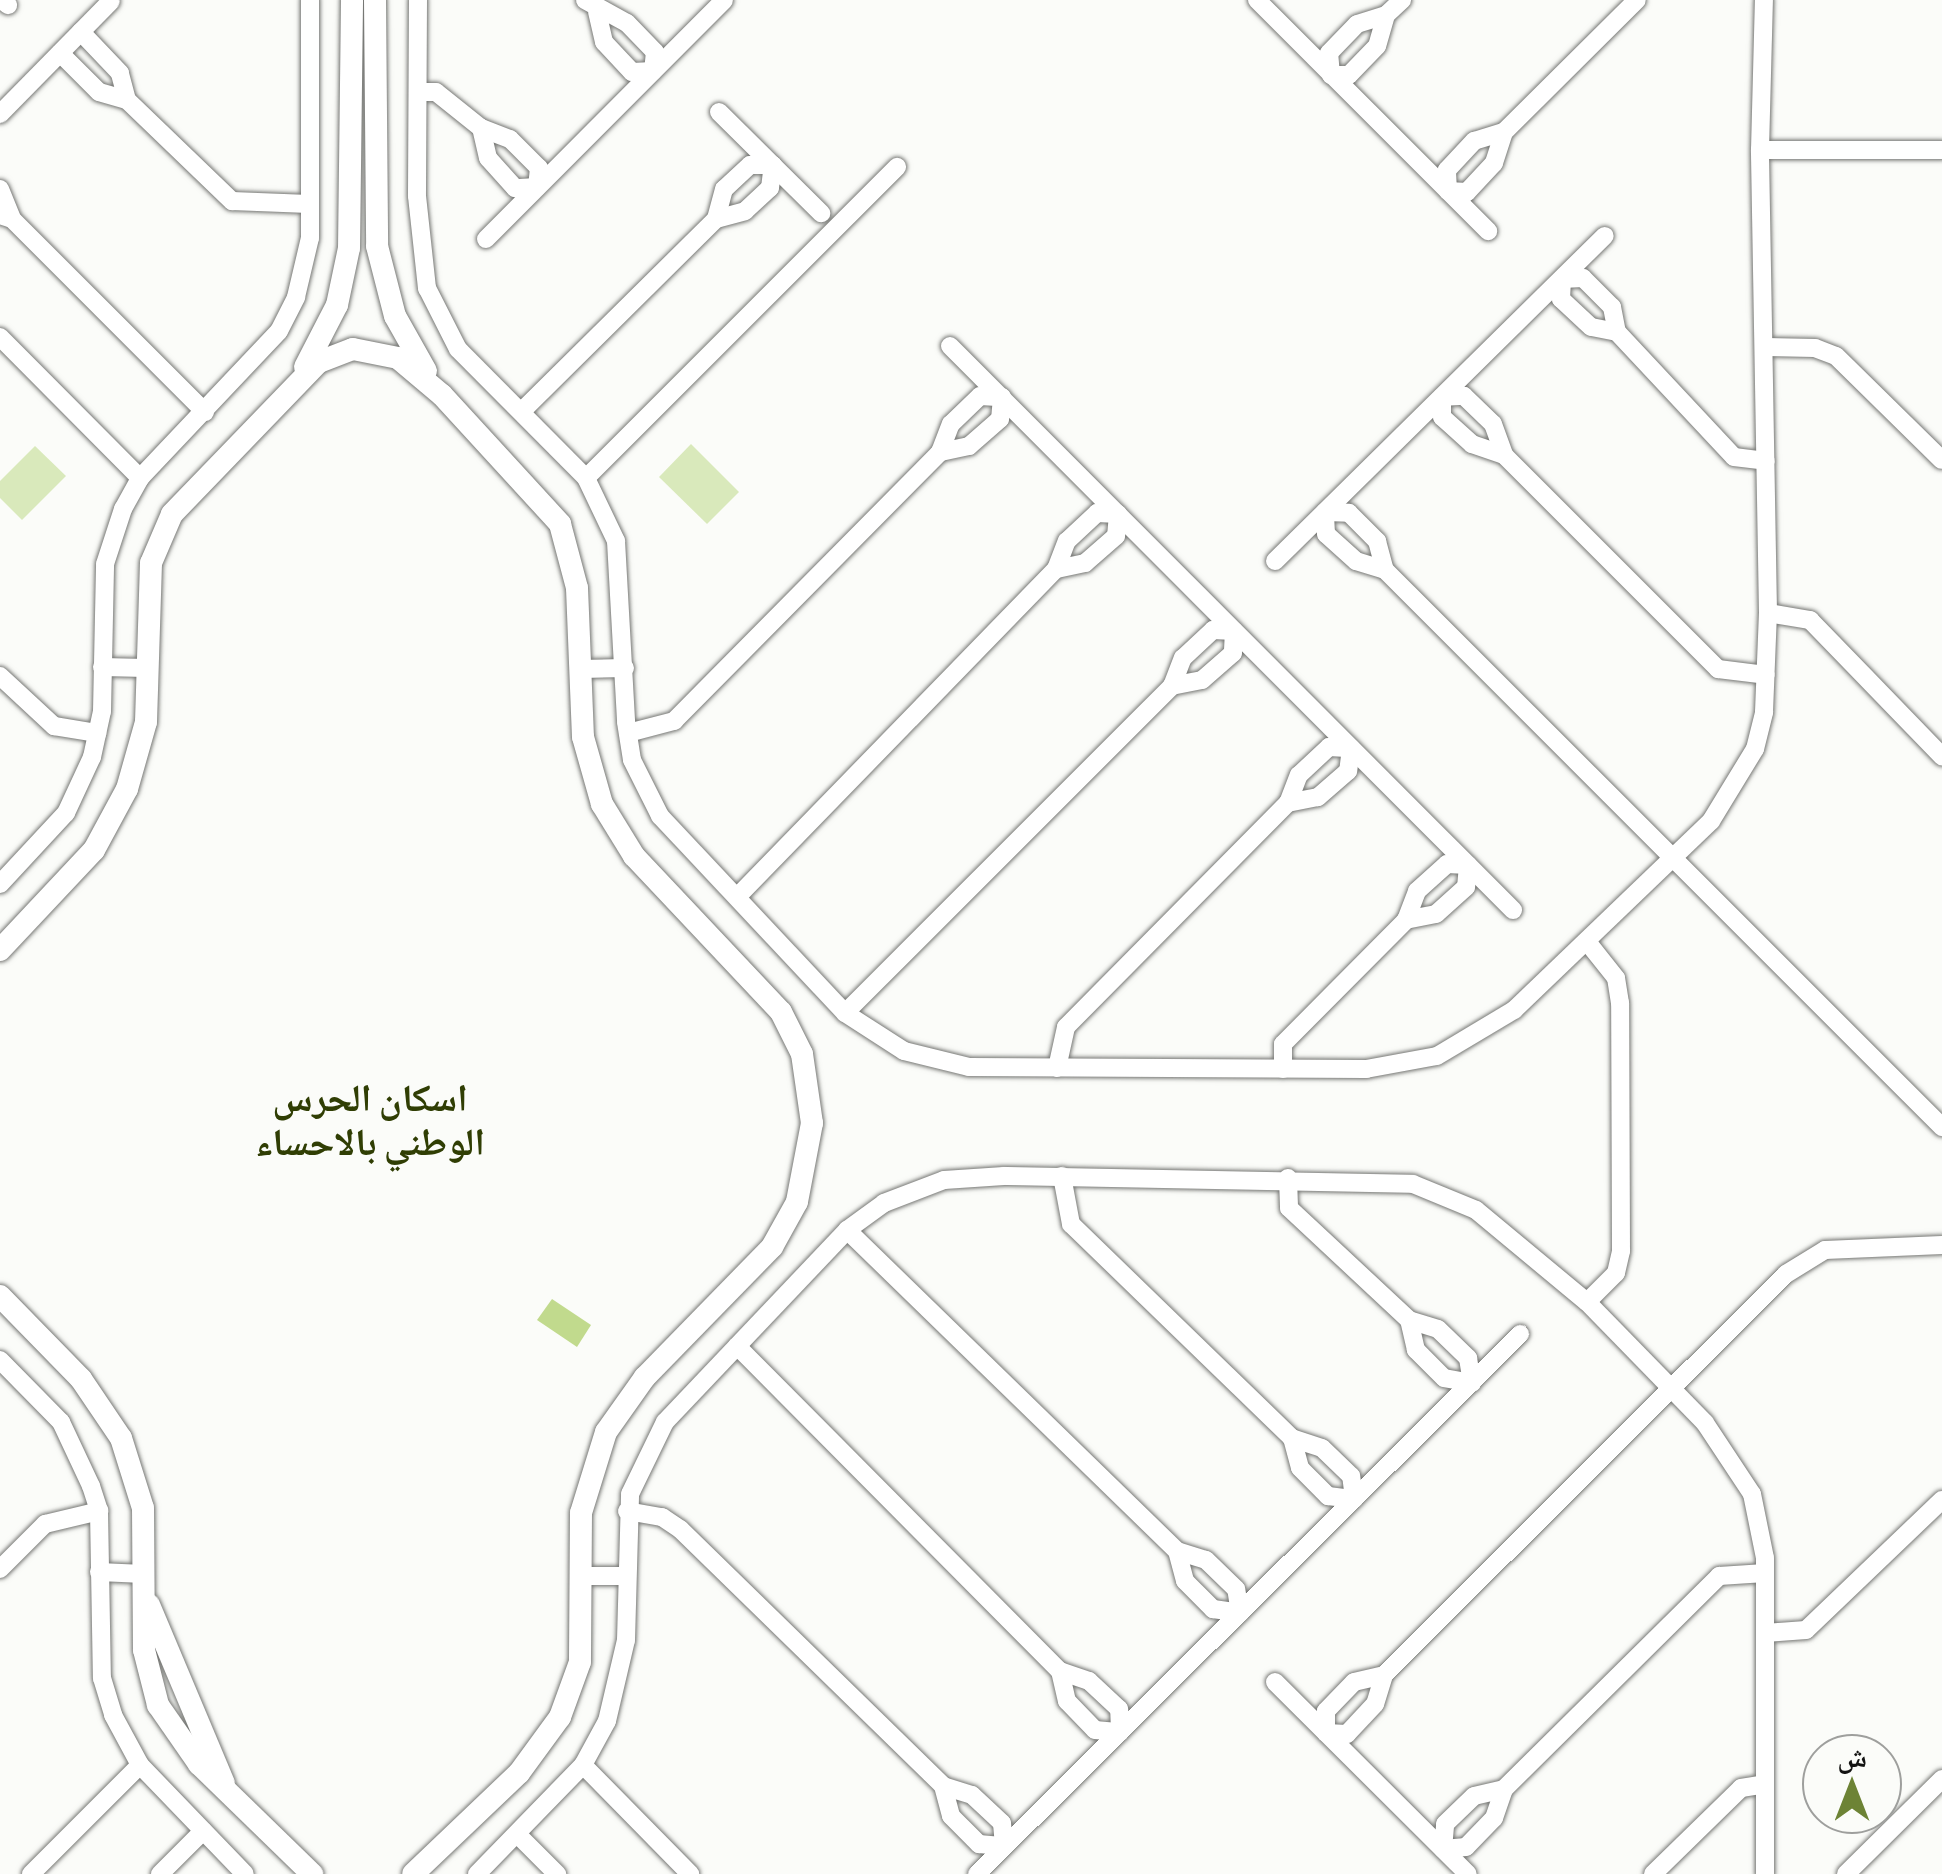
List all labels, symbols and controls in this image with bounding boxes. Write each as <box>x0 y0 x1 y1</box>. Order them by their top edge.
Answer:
district label: اسكان الحرس الوطني بالاحساء <box>255 1073 485 1162</box>
north arrow <box>1802 1734 1902 1834</box>
text: ش <box>1837 1739 1867 1773</box>

